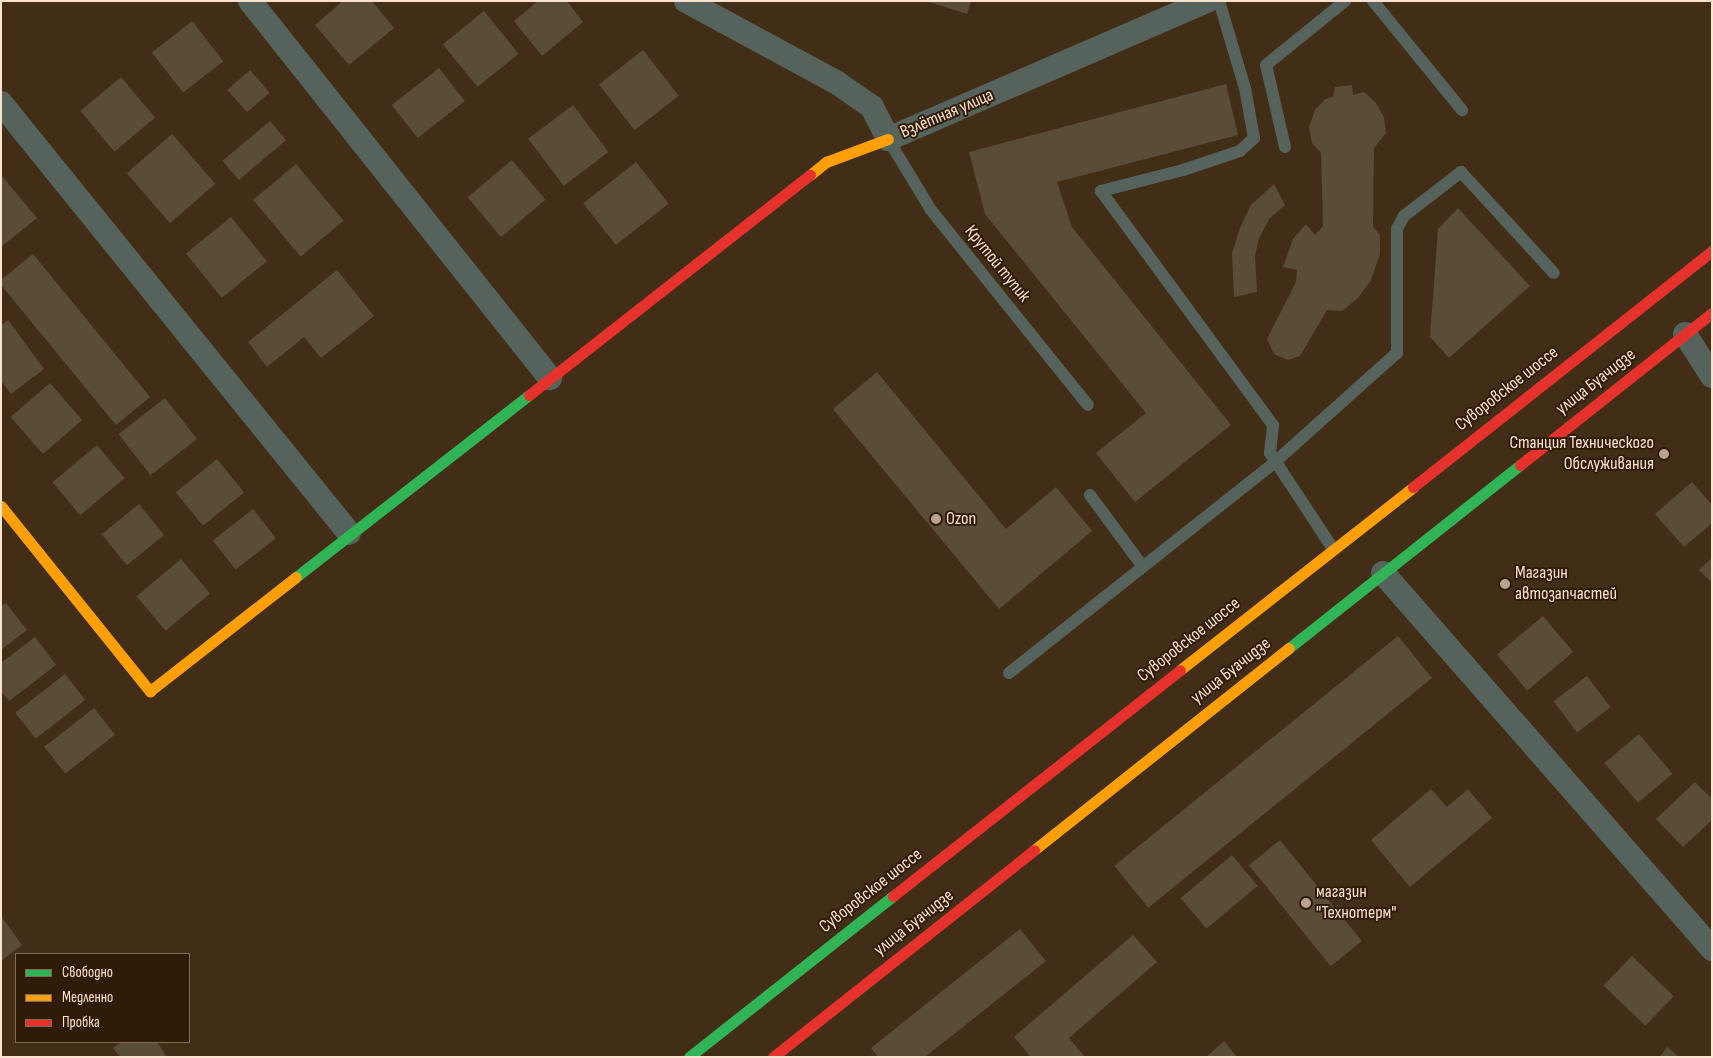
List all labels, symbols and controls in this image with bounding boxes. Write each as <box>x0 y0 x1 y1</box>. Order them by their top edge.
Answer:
street label: Взлётная улица <box>897 85 997 143</box>
street label: Крутой тупик <box>960 221 1034 307</box>
street label: Суворовское шоссе <box>1451 342 1563 436</box>
street label: улица Буачидзе <box>1552 344 1640 420</box>
place label: Станция Технического Обслуживания <box>1509 433 1654 476</box>
marker: Станция Технического Обслуживания <box>1658 448 1670 460</box>
place label: Ozon <box>946 508 976 530</box>
marker: Ozon <box>930 513 942 525</box>
place label: Магазин автозапчастей <box>1515 563 1617 606</box>
marker: Магазин автозапчастей <box>1499 578 1511 590</box>
street label: Суворовское шоссе <box>1133 593 1245 687</box>
street label: улица Буачидзе <box>1187 633 1275 709</box>
street label: Суворовское шоссе <box>815 844 927 938</box>
place label: магазин "Технотерм" <box>1316 882 1397 924</box>
street label: улица Буачидзе <box>870 885 958 961</box>
marker: магазин "Технотерм" <box>1300 897 1312 909</box>
legend <box>15 953 190 1043</box>
text: Свободно <box>62 963 113 982</box>
text: Медленно <box>62 988 113 1007</box>
text: Пробка <box>62 1013 100 1032</box>

